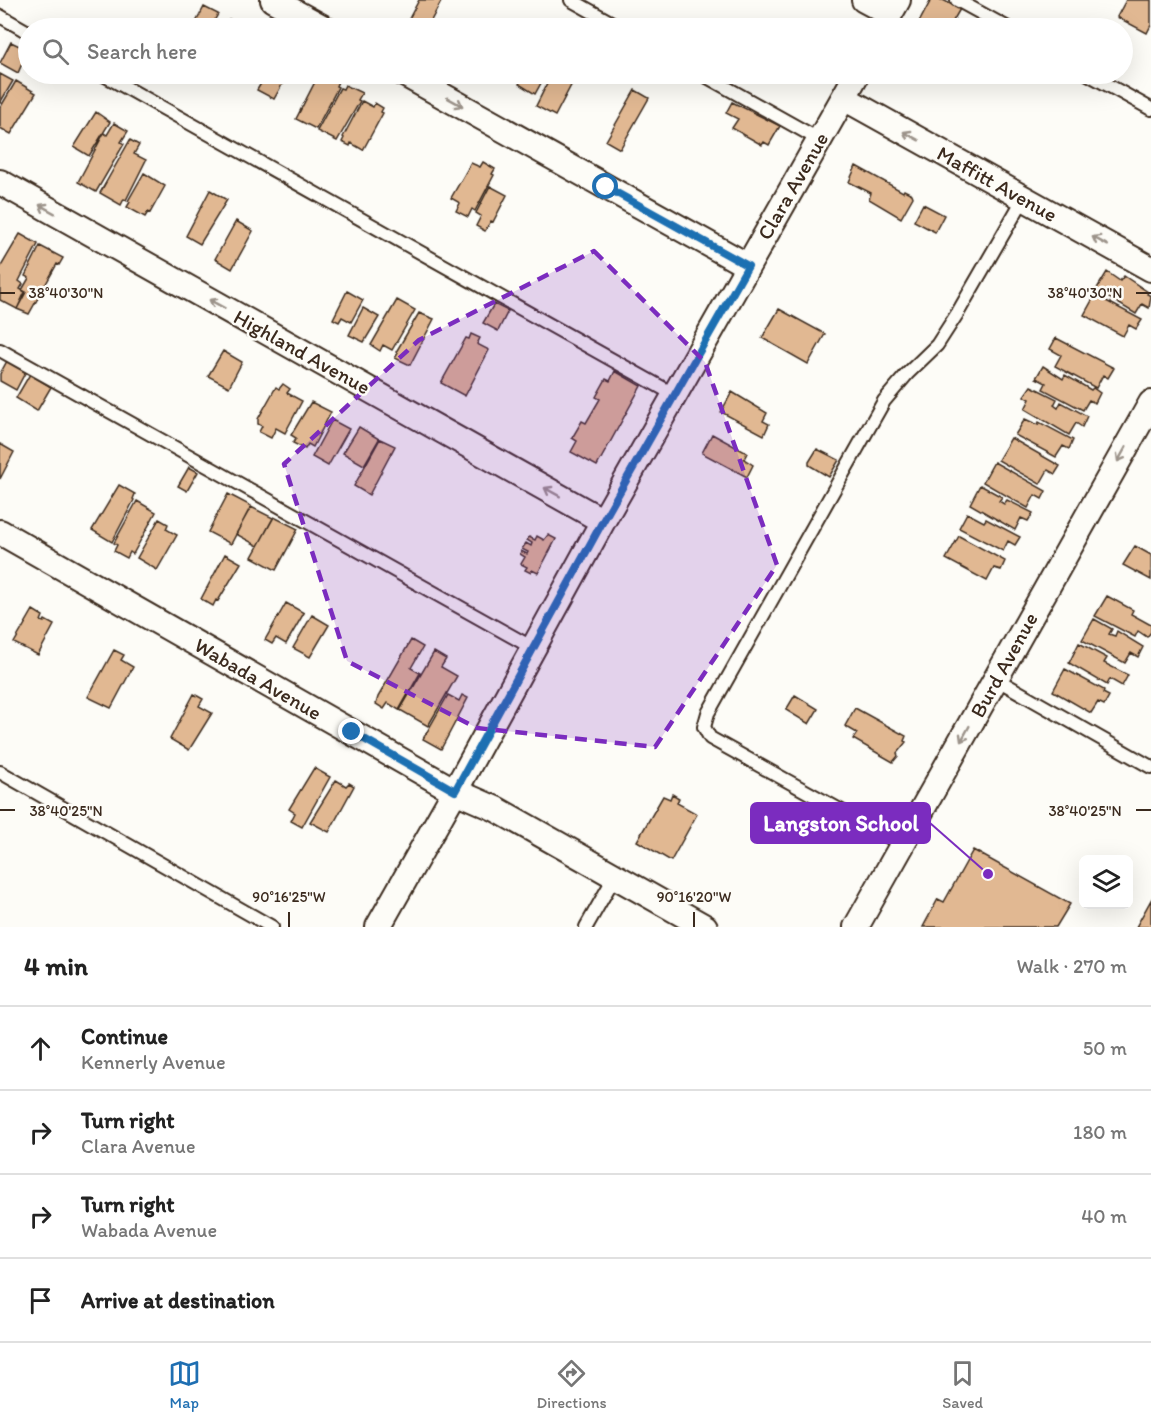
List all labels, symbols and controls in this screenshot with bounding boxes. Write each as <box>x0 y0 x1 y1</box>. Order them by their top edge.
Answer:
search box <box>18 18 1133 84</box>
icon: search <box>39 35 72 68</box>
text: Search here <box>87 38 197 65</box>
one-way arrow <box>446 96 463 108</box>
street label: Clara Avenue <box>752 127 833 244</box>
one-way arrow <box>903 129 920 141</box>
street label: Maffitt Avenue <box>933 140 1062 227</box>
route start <box>592 173 618 199</box>
one-way arrow <box>39 203 56 215</box>
one-way arrow <box>1092 235 1109 247</box>
text: 38°40'30"N <box>29 284 103 302</box>
text: 38°40'30"N <box>1048 284 1122 302</box>
one-way arrow <box>209 298 226 310</box>
street label: Highland Avenue <box>230 304 375 399</box>
one-way arrow <box>1116 445 1128 462</box>
one-way arrow <box>544 486 561 498</box>
street label: Burd Avenue <box>964 608 1043 722</box>
street label: Wabada Avenue <box>190 632 326 725</box>
route end <box>338 718 364 744</box>
one-way arrow <box>959 725 971 742</box>
text: 38°40'25"N <box>29 802 103 820</box>
text: 38°40'25"N <box>1048 802 1122 820</box>
callout: Langston School <box>751 803 930 843</box>
text: Langston School <box>763 810 919 837</box>
map controls <box>1079 855 1133 909</box>
button: layers <box>1079 855 1133 909</box>
text: 90°16'25"W <box>252 888 326 906</box>
text: 90°16'20"W <box>657 888 731 906</box>
text: 4 min <box>24 950 88 982</box>
text: Walk · 270 m <box>1016 954 1127 978</box>
text: Continue <box>81 1023 168 1050</box>
icon: ahead <box>24 1032 57 1065</box>
text: 50 m <box>1083 1036 1127 1060</box>
text: Kennerly Avenue <box>81 1050 226 1074</box>
text: Turn right <box>81 1107 175 1134</box>
icon: right <box>24 1116 57 1149</box>
text: 180 m <box>1073 1120 1127 1144</box>
text: Clara Avenue <box>81 1134 195 1158</box>
text: Turn right <box>81 1191 175 1218</box>
icon: right <box>24 1200 57 1233</box>
text: 40 m <box>1081 1204 1127 1228</box>
text: Wabada Avenue <box>81 1218 217 1242</box>
icon: arrive <box>24 1284 57 1317</box>
text: Arrive at destination <box>81 1287 275 1314</box>
tab: Map <box>168 1357 201 1412</box>
tab: Directions <box>536 1357 607 1412</box>
tab: Saved <box>942 1357 983 1412</box>

